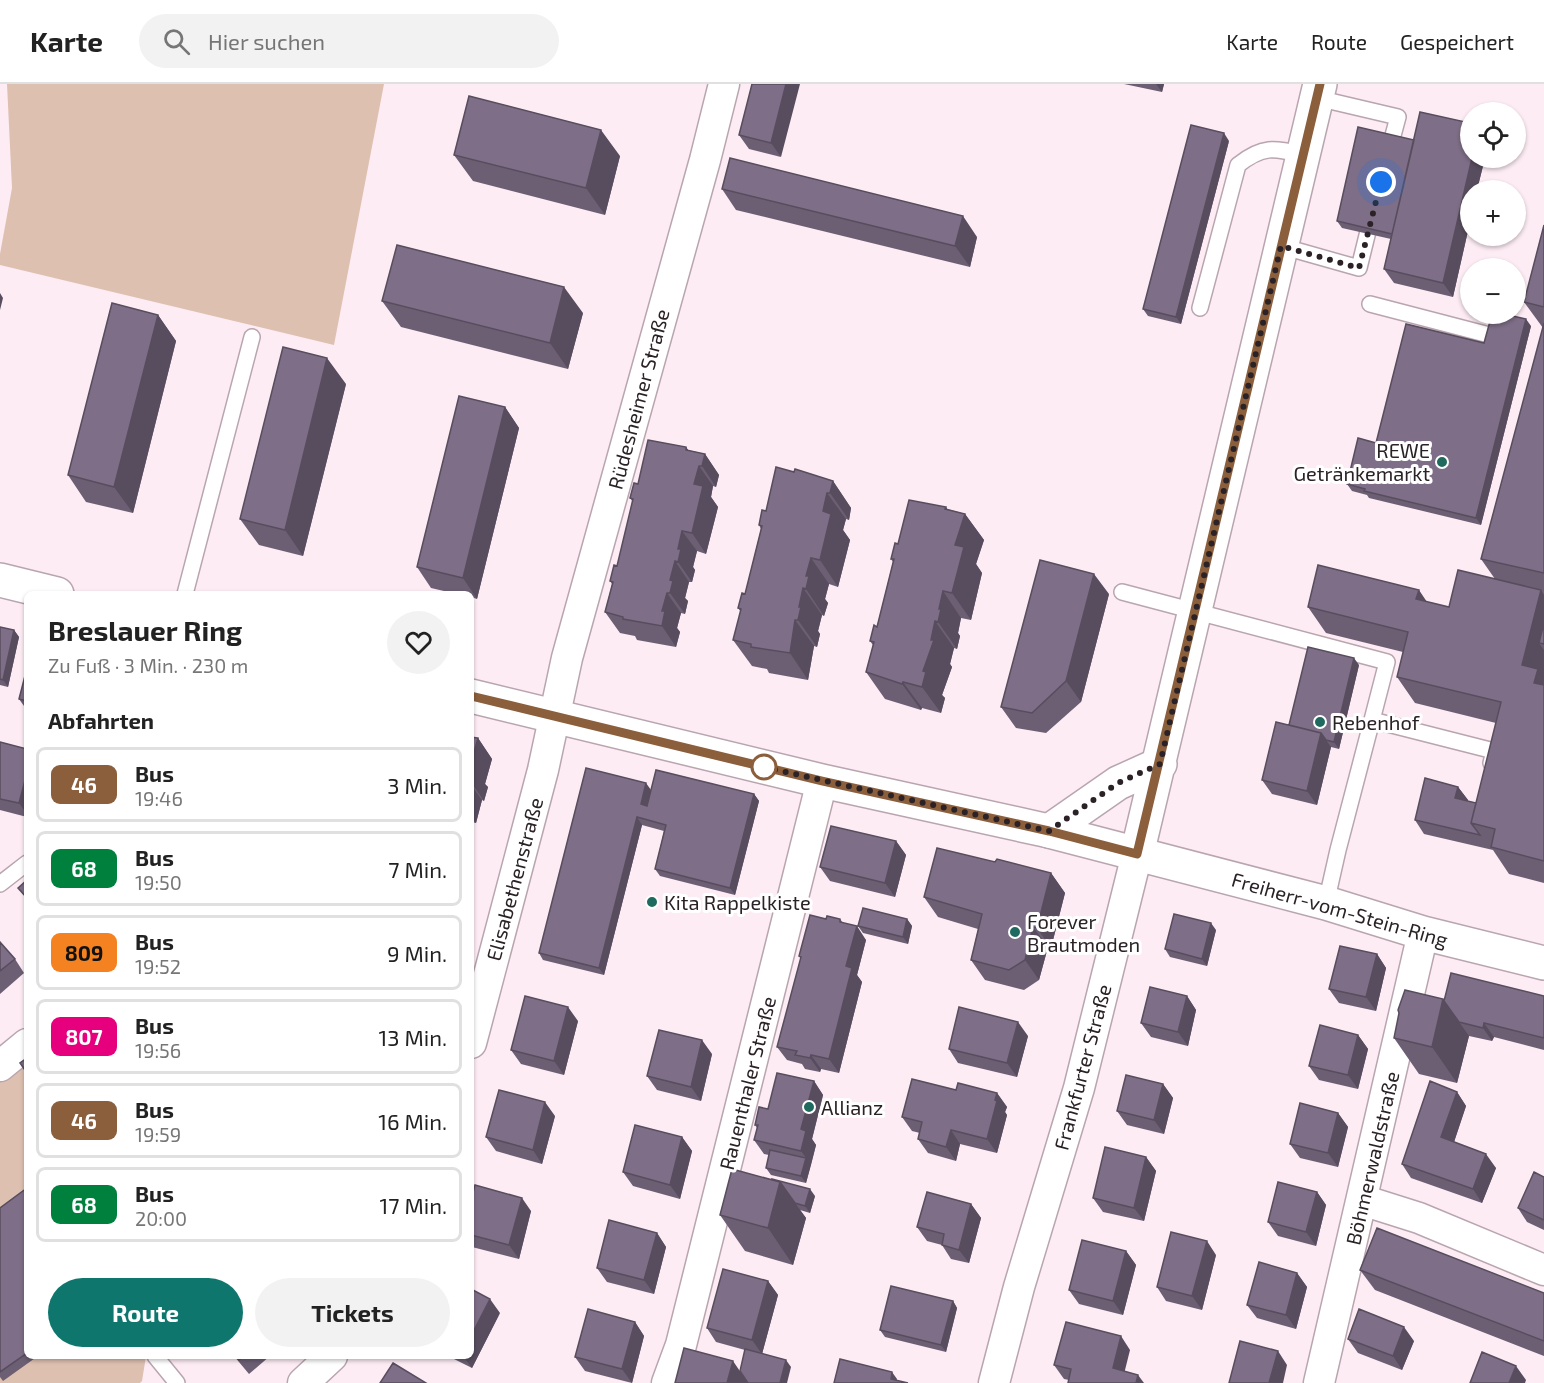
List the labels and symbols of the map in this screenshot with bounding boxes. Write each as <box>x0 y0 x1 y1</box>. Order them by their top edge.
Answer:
your location <box>1366 167 1396 197</box>
street label: Rüdesheimer Straße <box>602 306 674 492</box>
place label: REWE Getränkemarkt <box>1294 438 1430 485</box>
marker: REWE Getränkemarkt <box>1435 455 1449 469</box>
place label: Rebenhof <box>1332 710 1420 734</box>
marker: Rebenhof <box>1313 715 1327 729</box>
unlabelled marker <box>751 754 777 780</box>
street label: Elisabethenstraße <box>481 795 547 963</box>
street label: Freiherr-vom-Stein-Ring <box>1229 867 1451 951</box>
place label: Kita Rappelkiste <box>664 890 811 914</box>
marker: Kita Rappelkiste <box>645 895 659 909</box>
place label: Forever Brautmoden <box>1027 909 1140 956</box>
marker: Forever Brautmoden <box>1008 925 1022 939</box>
street label: Frankfurter Straße <box>1048 981 1116 1153</box>
street label: Rauenthaler Straße <box>714 994 780 1172</box>
street label: Böhmerwaldstraße <box>1340 1069 1404 1247</box>
place label: Allianz <box>821 1095 883 1119</box>
marker: Allianz <box>802 1100 816 1114</box>

